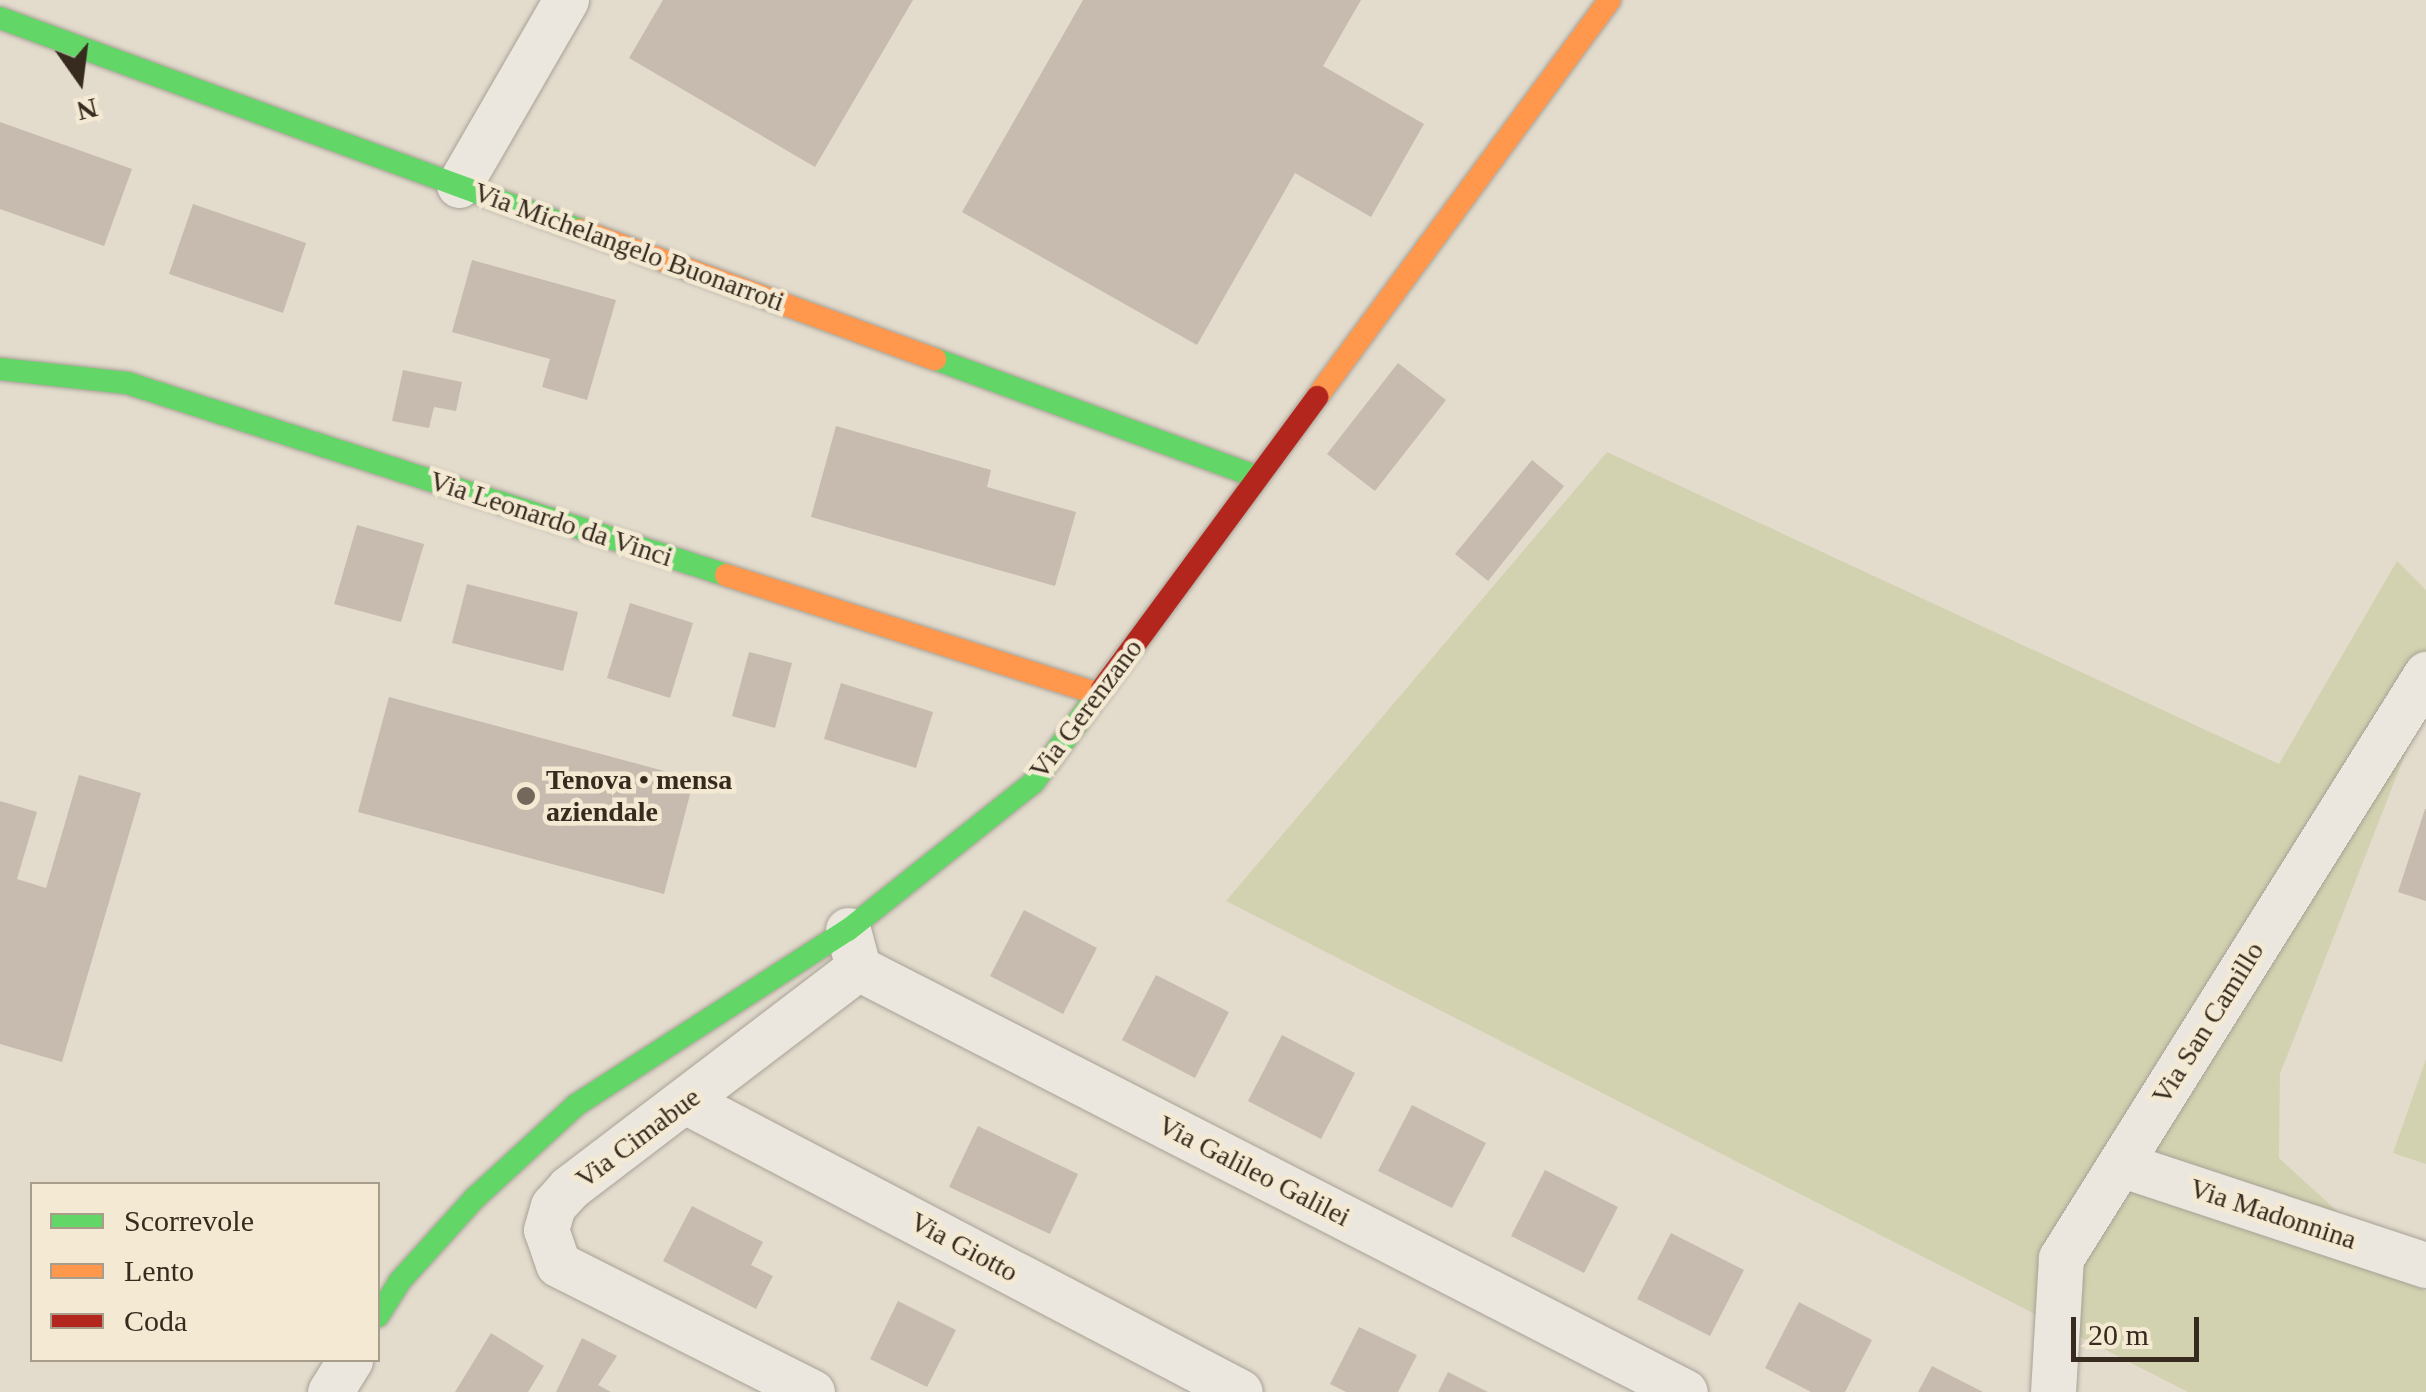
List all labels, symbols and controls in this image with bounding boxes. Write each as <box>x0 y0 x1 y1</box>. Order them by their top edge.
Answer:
north arrow <box>30 30 130 130</box>
text: N <box>74 92 101 127</box>
street label: Via Michelangelo Buonarroti <box>469 175 789 319</box>
street label: Via Leonardo da Vinci <box>425 464 677 574</box>
street label: Via Gerenzano <box>1022 632 1150 786</box>
place label: Tenova • mensa aziendale <box>546 763 732 829</box>
marker: Tenova • mensa aziendale <box>515 785 537 807</box>
street label: Via San Camillo <box>2145 936 2271 1110</box>
street label: Via Cimabue <box>569 1080 707 1196</box>
street label: Via Galileo Galilei <box>1152 1108 1356 1234</box>
street label: Via Madonnina <box>2185 1171 2361 1257</box>
legend <box>30 1182 380 1362</box>
text: Scorrevole <box>124 1204 254 1237</box>
street label: Via Giotto <box>904 1205 1024 1289</box>
text: Lento <box>124 1254 194 1287</box>
scale bar <box>2076 1297 2204 1359</box>
text: Coda <box>124 1304 187 1337</box>
text: 20 m <box>2088 1318 2149 1351</box>

